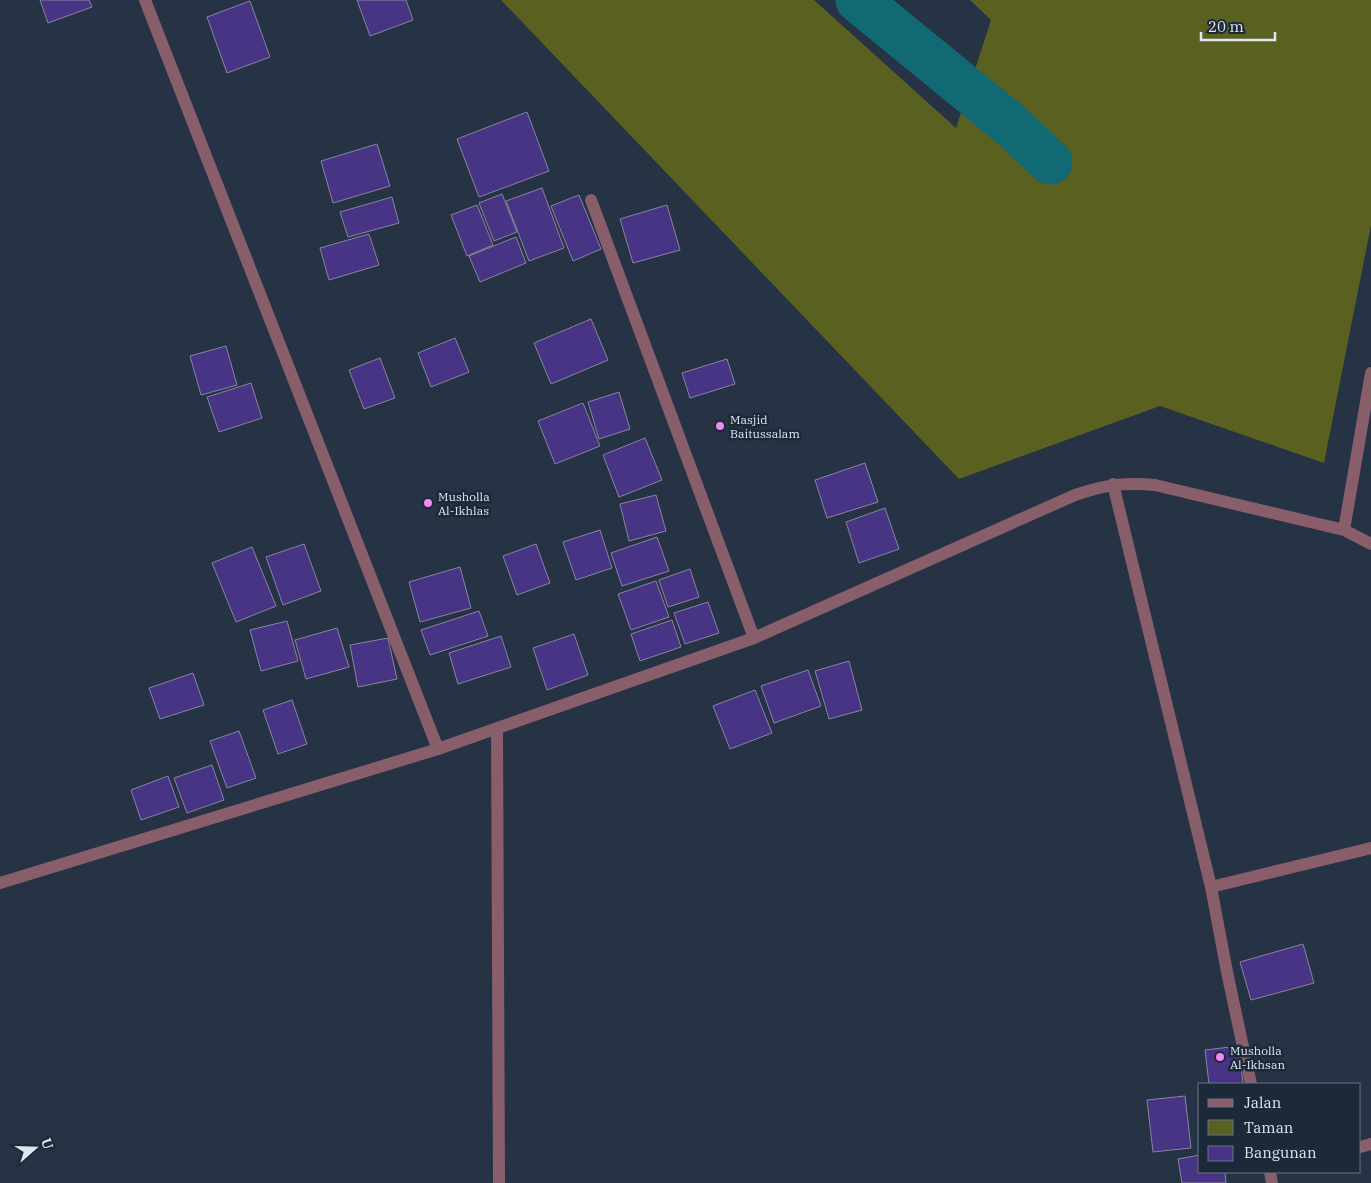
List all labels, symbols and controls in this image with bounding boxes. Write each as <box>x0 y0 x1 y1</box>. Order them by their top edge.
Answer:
scale bar <box>1201 10 1275 42</box>
text: 20 m <box>1208 17 1244 36</box>
place label: Masjid Baitussalam <box>730 412 800 441</box>
marker: Masjid Baitussalam <box>714 420 726 432</box>
place label: Musholla Al-Ikhlas <box>438 489 490 518</box>
marker: Musholla Al-Ikhlas <box>422 497 434 509</box>
place label: Musholla Al-Ikhsan <box>1230 1043 1285 1072</box>
marker: Musholla Al-Ikhsan <box>1214 1051 1226 1063</box>
legend <box>1198 1083 1361 1173</box>
text: Jalan <box>1244 1093 1282 1112</box>
text: Taman <box>1244 1118 1294 1137</box>
north arrow <box>10 1123 60 1173</box>
text: U <box>37 1135 58 1152</box>
text: Bangunan <box>1244 1143 1317 1162</box>

